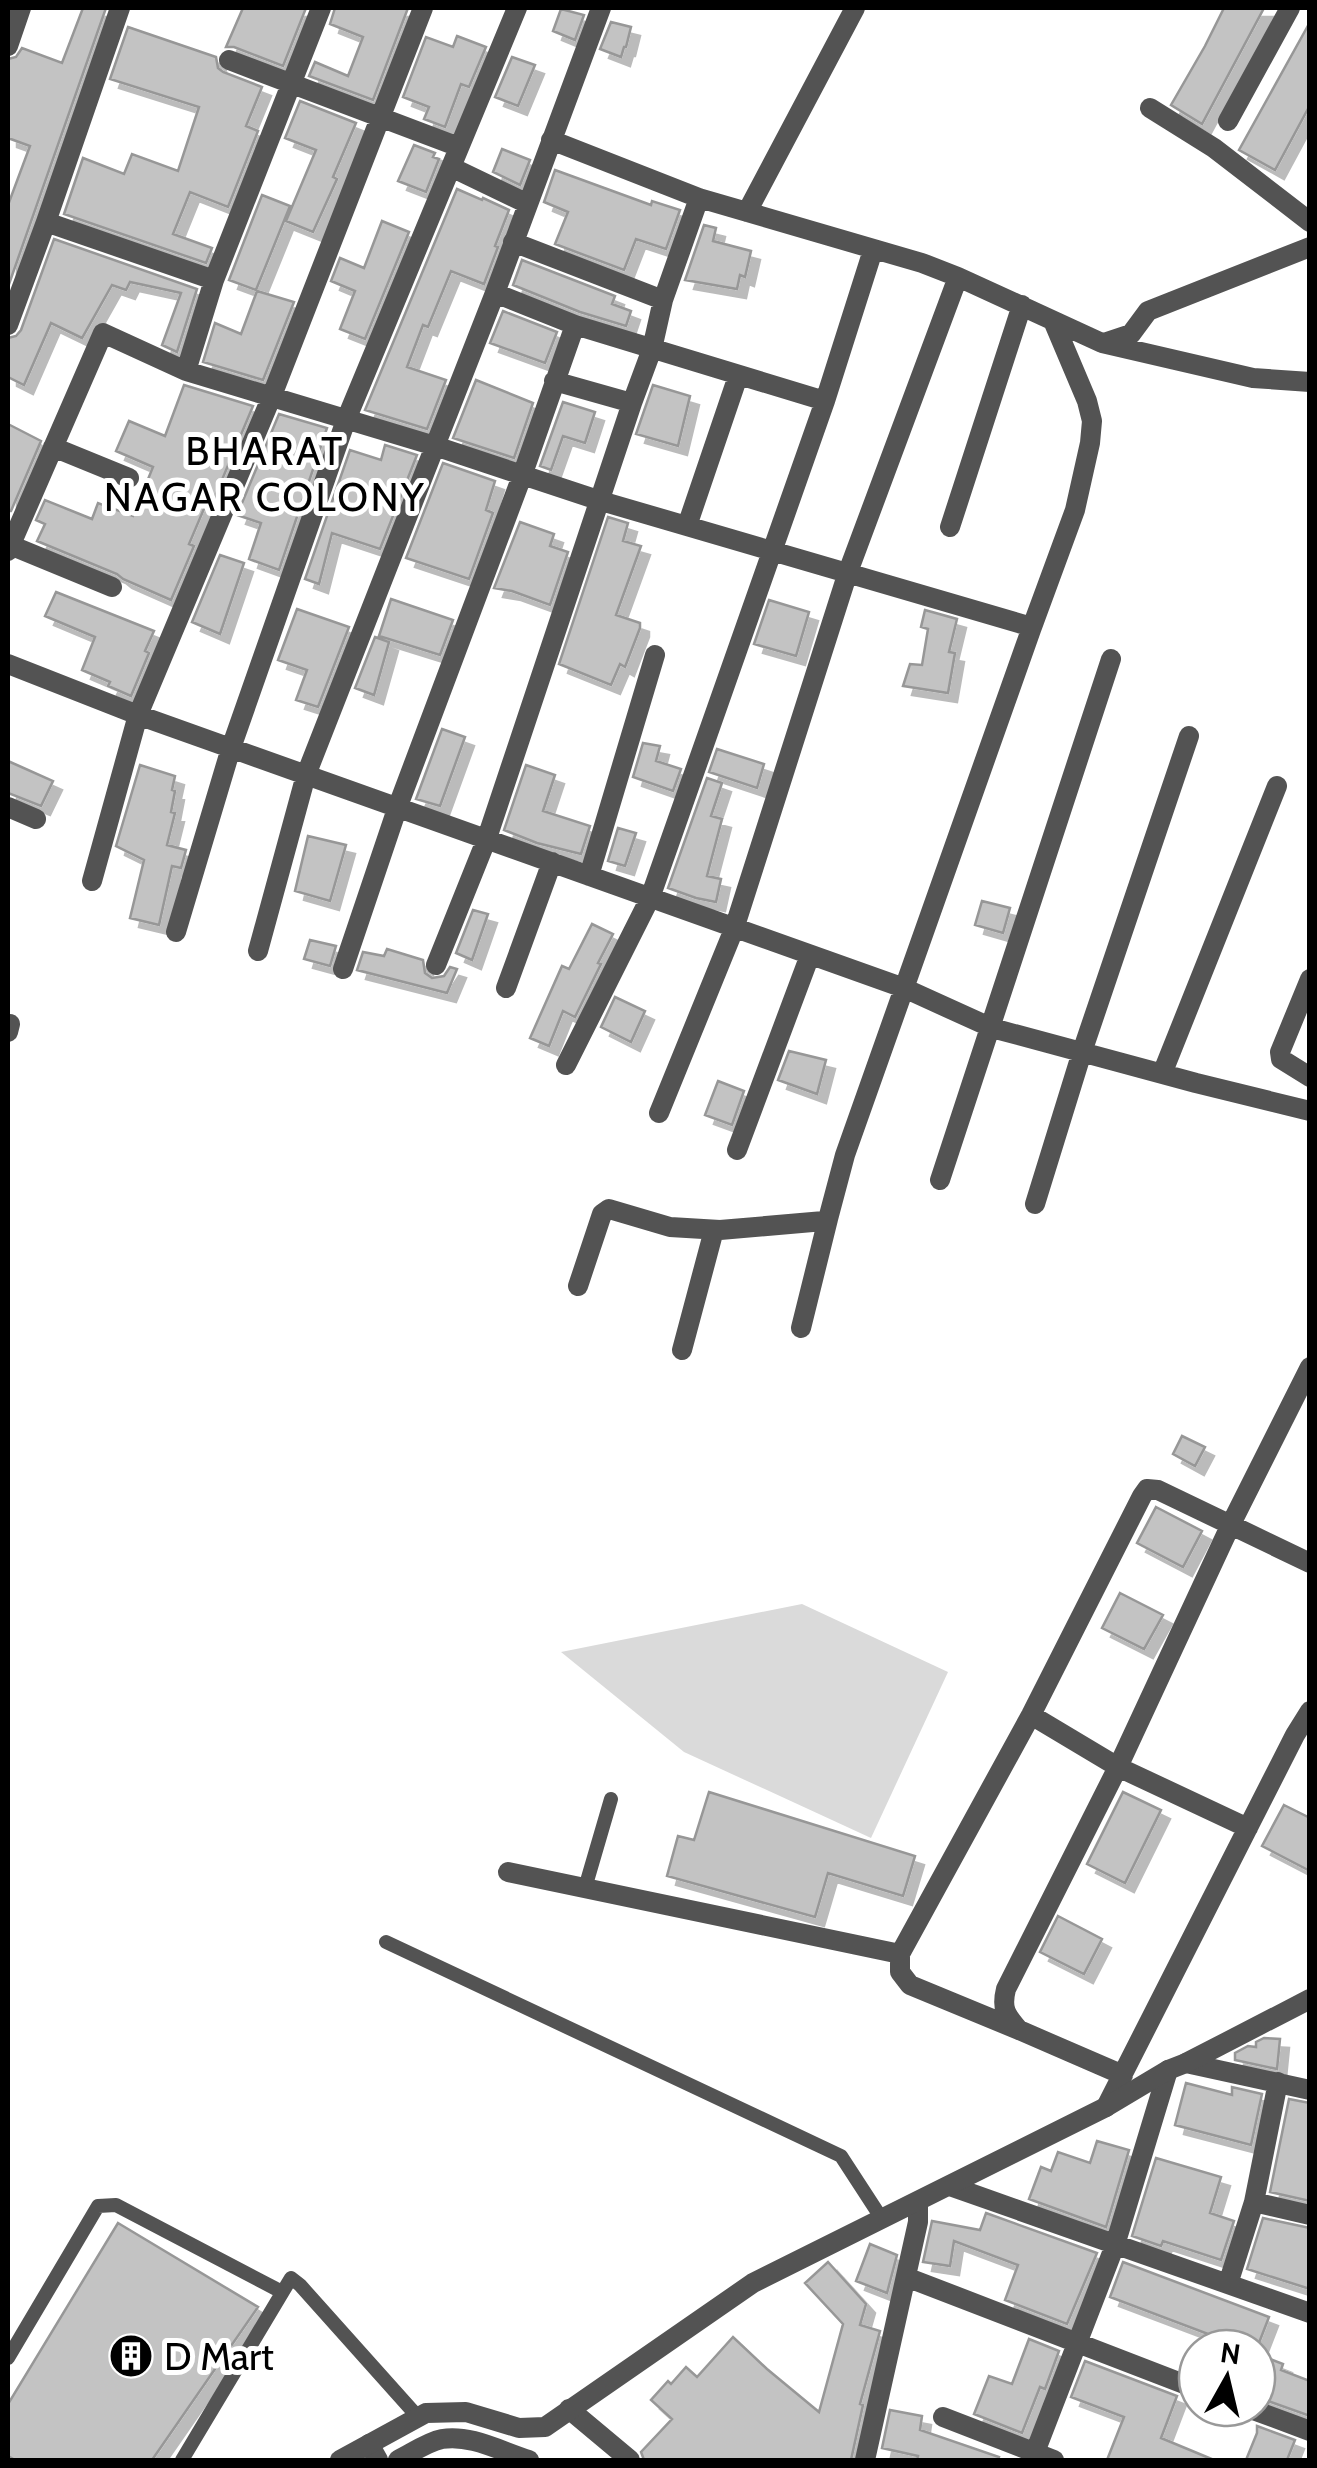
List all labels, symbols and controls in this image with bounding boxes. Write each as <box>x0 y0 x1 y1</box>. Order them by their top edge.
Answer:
district label: BHARAT NAGAR COLONY <box>104 426 426 521</box>
north arrow <box>1177 2328 1277 2428</box>
building icon: D Mart <box>108 2333 154 2379</box>
place label: D Mart <box>164 2333 274 2380</box>
text: N <box>1218 2335 1243 2371</box>

